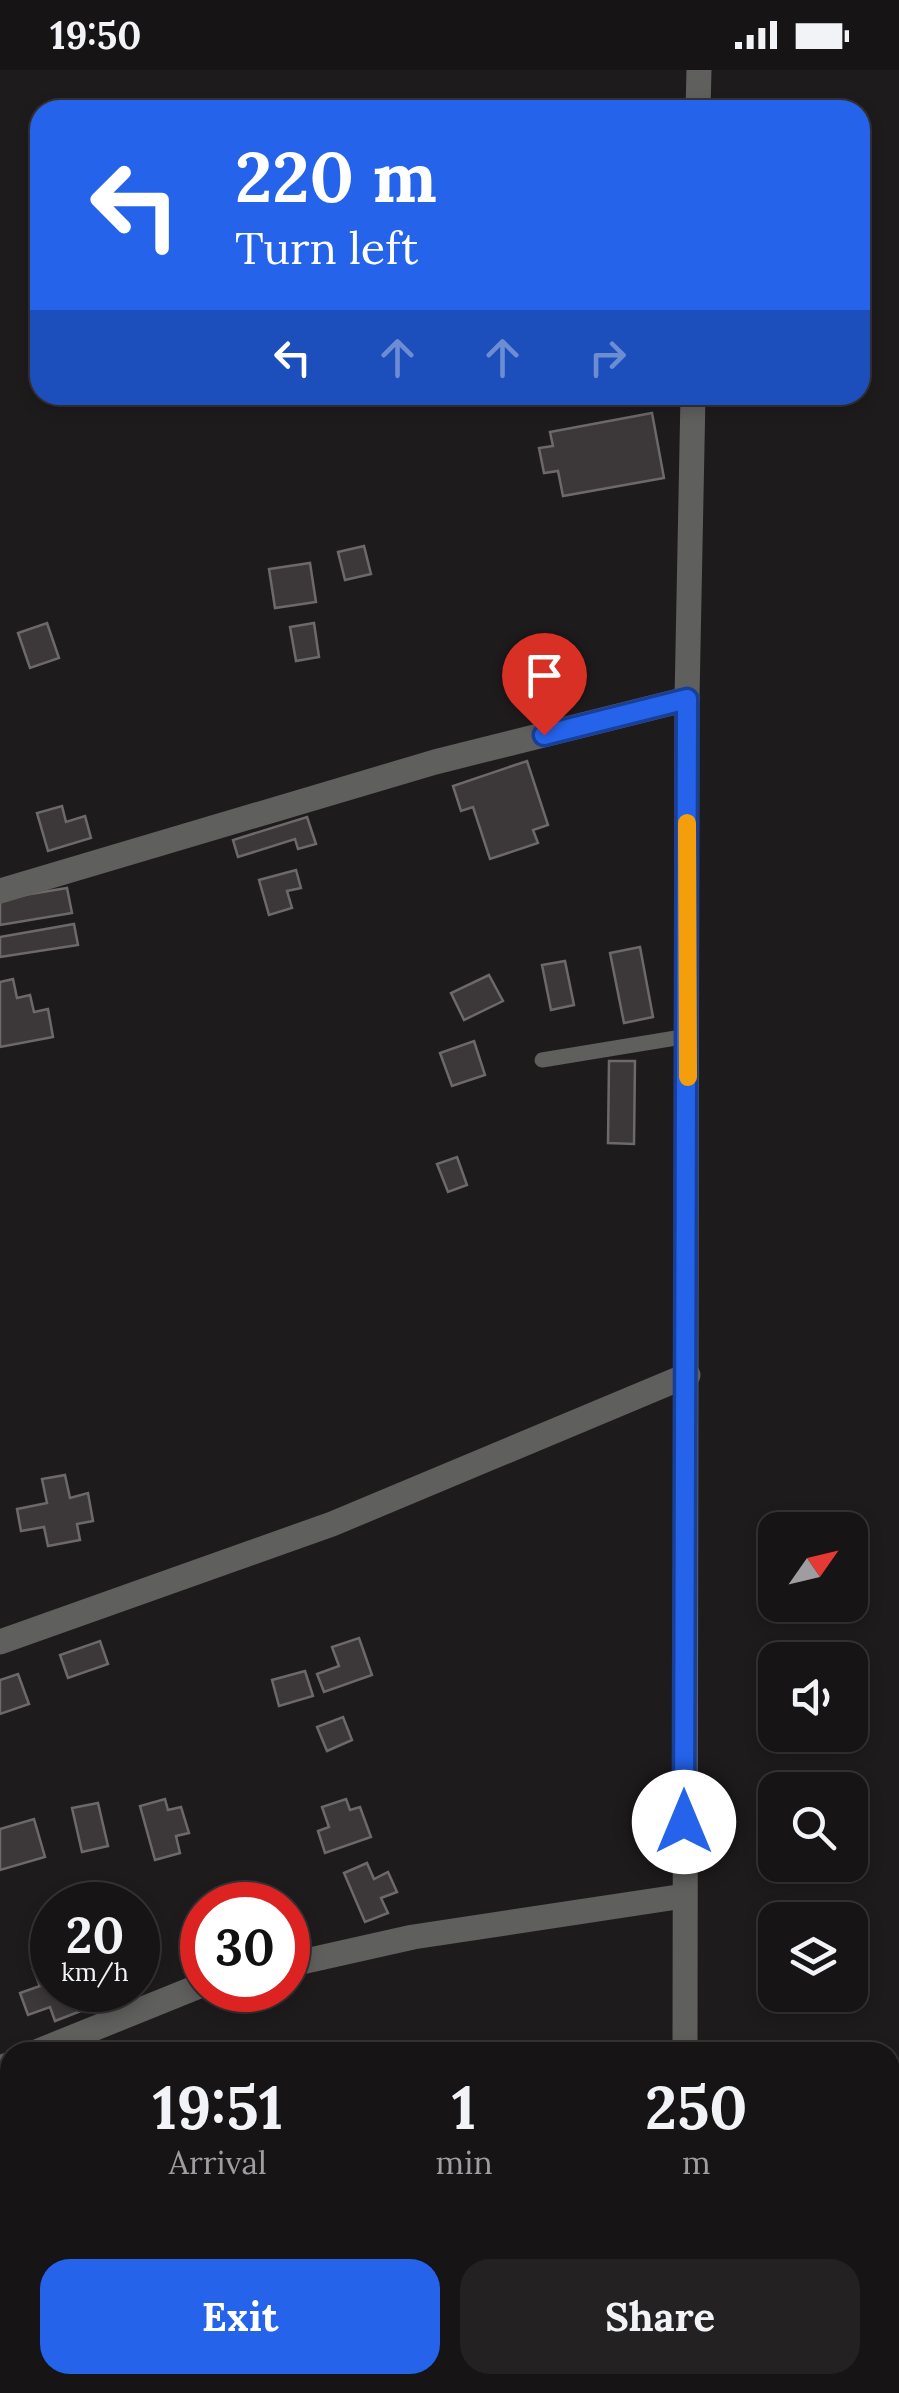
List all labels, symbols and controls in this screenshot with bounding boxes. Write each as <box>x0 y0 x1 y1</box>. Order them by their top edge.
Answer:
text: 19:50 <box>50 11 142 59</box>
text: 220 m <box>235 132 437 221</box>
icon: left <box>70 140 200 270</box>
text: Turn left <box>235 219 418 276</box>
icon: left <box>265 330 320 385</box>
icon: ahead <box>370 330 425 385</box>
icon: ahead <box>475 330 530 385</box>
icon: right <box>580 330 635 385</box>
pin <box>502 633 587 736</box>
icon: arrive <box>517 648 572 703</box>
north arrow <box>758 1512 868 1622</box>
map controls <box>758 1512 868 2012</box>
button: sound <box>758 1642 868 1752</box>
position arrow <box>632 1770 736 1874</box>
button: search <box>758 1772 868 1882</box>
speed limit sign: 30 <box>180 1882 310 2012</box>
button: layers <box>758 1902 868 2012</box>
text: 20 <box>66 1903 124 1967</box>
text: km/h <box>61 1956 129 1988</box>
text: 19:51 <box>152 2069 283 2145</box>
text: 1 <box>452 2069 476 2145</box>
text: 250 <box>645 2069 748 2145</box>
text: Arrival <box>169 2142 267 2183</box>
text: min <box>436 2142 493 2183</box>
text: m <box>682 2142 711 2183</box>
button: Exit <box>40 2259 440 2374</box>
button: Share <box>460 2259 860 2374</box>

